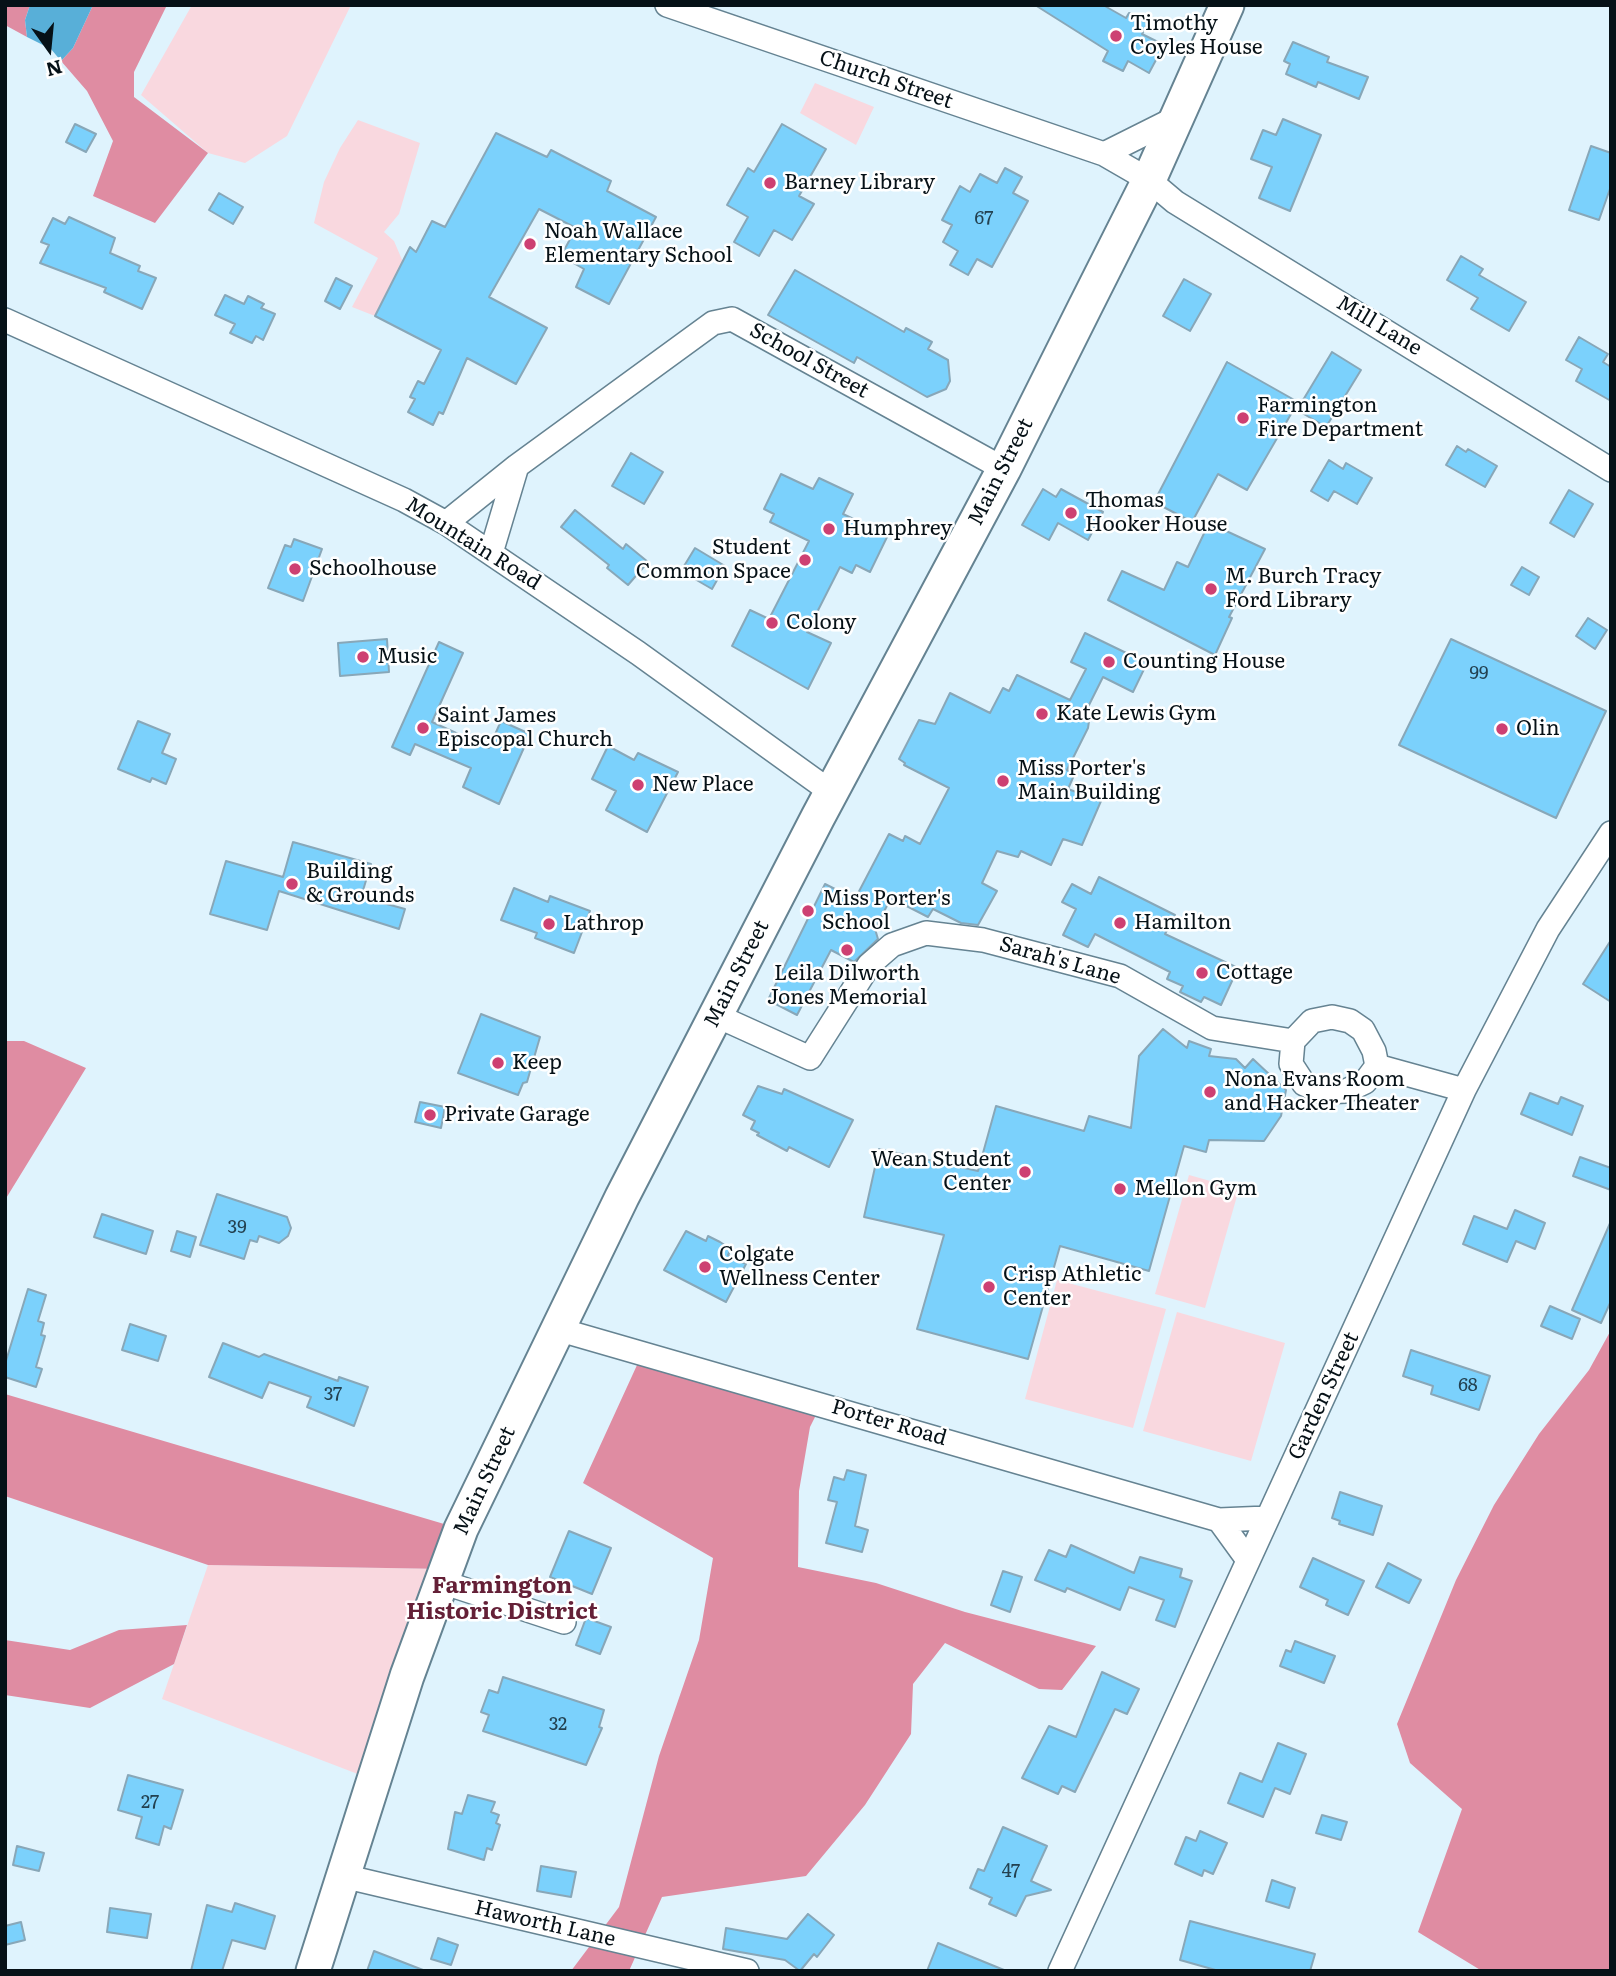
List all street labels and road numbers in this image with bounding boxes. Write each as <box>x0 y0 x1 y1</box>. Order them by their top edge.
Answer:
street label: Church Street <box>816 45 956 115</box>
street label: Mill Lane <box>1332 291 1426 361</box>
street label: School Street <box>745 318 873 404</box>
street label: Main Street <box>963 414 1039 530</box>
street label: Mountain Road <box>401 492 545 596</box>
street label: Main Street <box>699 916 775 1032</box>
street label: Sarah's Lane <box>996 932 1124 990</box>
street label: Garden Street <box>1283 1328 1365 1464</box>
street label: Porter Road <box>828 1395 950 1451</box>
street label: Main Street <box>449 1423 521 1539</box>
street label: Haworth Lane <box>472 1896 618 1952</box>

